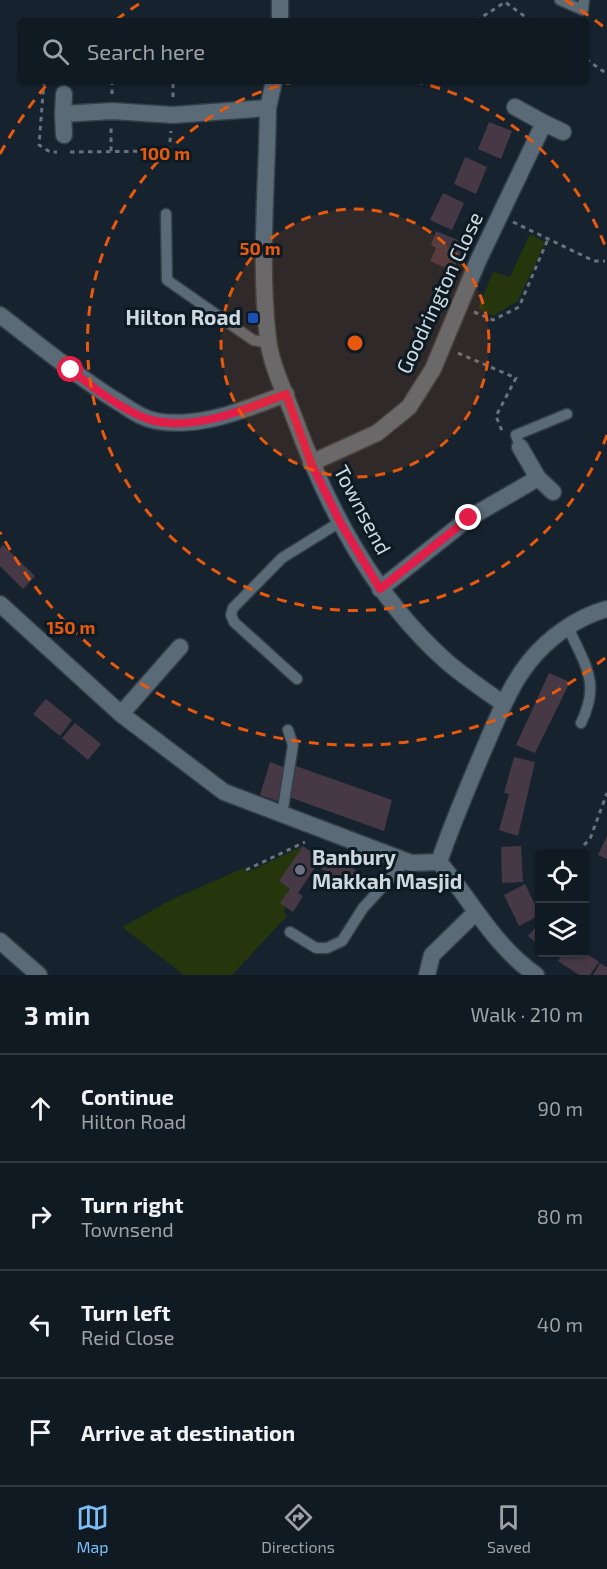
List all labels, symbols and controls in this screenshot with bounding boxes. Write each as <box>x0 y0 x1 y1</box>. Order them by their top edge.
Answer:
search box <box>18 18 589 84</box>
icon: search <box>39 35 72 68</box>
text: Search here <box>87 38 205 64</box>
text: 100 m <box>140 142 190 164</box>
street label: Goodrington Close <box>390 208 487 377</box>
text: 50 m <box>239 237 281 259</box>
place label: Hilton Road <box>126 304 241 329</box>
marker: Hilton Road <box>246 311 260 325</box>
centre of rings <box>345 333 365 353</box>
route start <box>57 356 83 382</box>
street label: Townsend <box>329 460 397 558</box>
route end <box>455 504 481 530</box>
text: 150 m <box>47 616 95 638</box>
place label: Banbury Makkah Masjid <box>312 844 462 893</box>
map controls <box>535 849 589 957</box>
button: locate <box>535 849 589 903</box>
marker: Banbury Makkah Masjid <box>293 863 307 877</box>
button: layers <box>535 903 589 957</box>
text: 3 min <box>24 999 90 1030</box>
text: Walk · 210 m <box>471 1002 583 1026</box>
text: Continue <box>81 1083 174 1109</box>
icon: ahead <box>24 1092 57 1125</box>
text: 90 m <box>538 1096 583 1120</box>
text: Hilton Road <box>81 1109 186 1133</box>
text: Turn right <box>81 1191 183 1217</box>
icon: right <box>24 1200 57 1233</box>
text: 80 m <box>537 1204 583 1228</box>
text: Townsend <box>81 1217 174 1241</box>
text: Turn left <box>81 1299 170 1325</box>
icon: left <box>24 1308 57 1341</box>
text: 40 m <box>537 1312 583 1336</box>
text: Reid Close <box>81 1325 174 1349</box>
icon: arrive <box>24 1416 57 1449</box>
text: Arrive at destination <box>81 1419 295 1445</box>
tab: Map <box>76 1501 109 1556</box>
tab: Directions <box>261 1501 335 1556</box>
tab: Saved <box>487 1501 531 1556</box>

